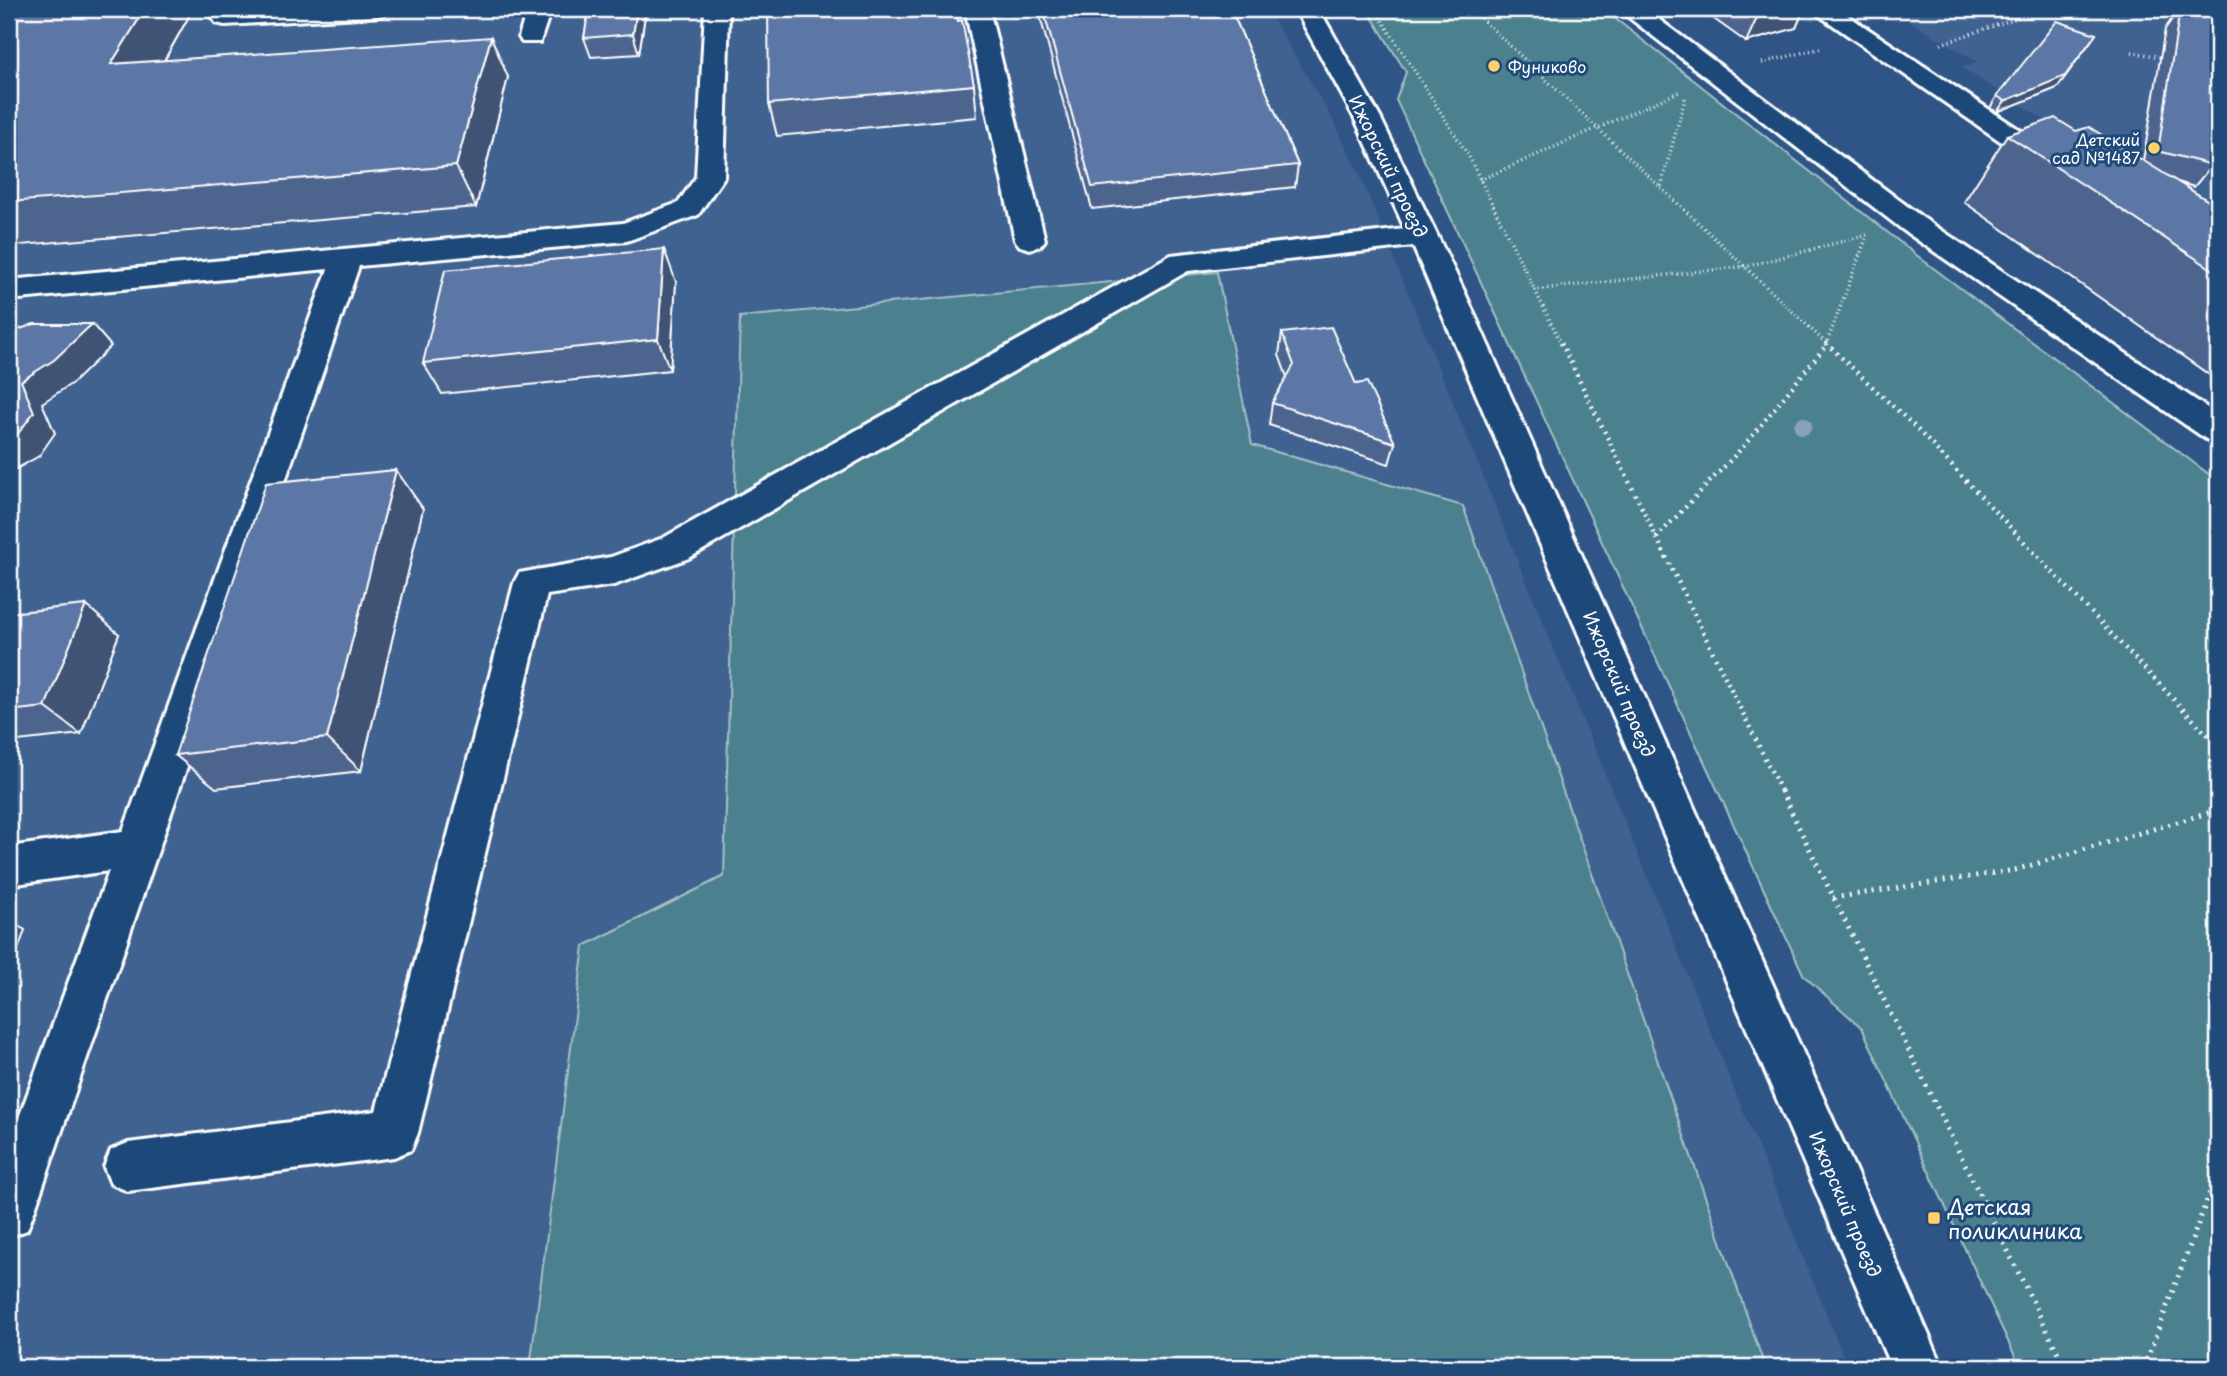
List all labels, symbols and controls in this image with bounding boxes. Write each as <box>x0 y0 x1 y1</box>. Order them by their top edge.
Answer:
place label: Фуниково <box>1508 54 1586 78</box>
marker: Фуниково <box>1486 58 1502 74</box>
street label: Ижорский проезд <box>1343 90 1435 242</box>
place label: Детский сад №1487 <box>2052 127 2140 169</box>
marker: Детский сад №1487 <box>2146 140 2162 156</box>
street label: Ижорский проезд <box>1577 607 1663 761</box>
street label: Ижорский проезд <box>1803 1127 1889 1281</box>
place label: Детская поликлиника <box>1947 1190 2083 1246</box>
marker: Детская поликлиника <box>1926 1210 1942 1226</box>

